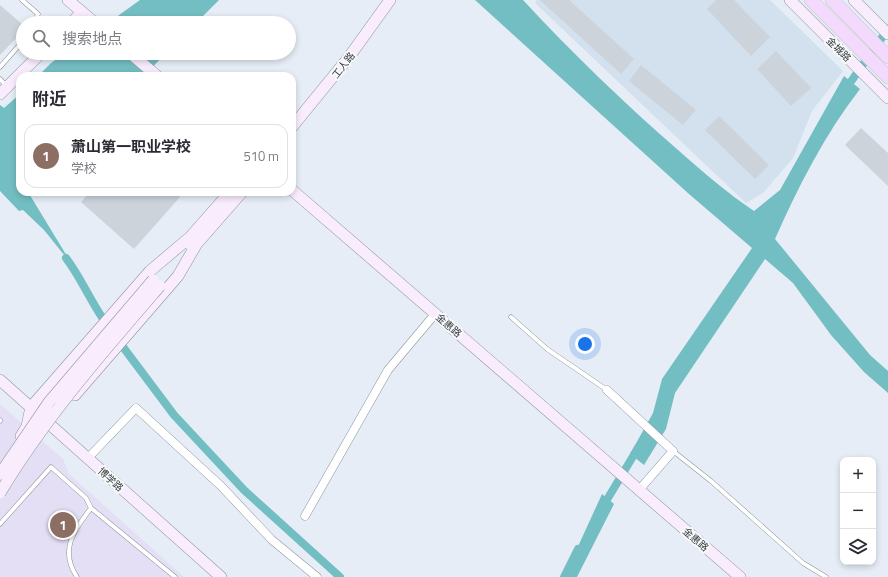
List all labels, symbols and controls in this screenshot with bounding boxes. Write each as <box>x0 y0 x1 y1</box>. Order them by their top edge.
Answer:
search box <box>16 16 296 60</box>
icon: search <box>30 27 52 49</box>
text: 搜索地点 <box>62 27 122 50</box>
street label: 金城路 <box>823 33 855 65</box>
street label: 工人路 <box>328 49 359 82</box>
text: 附近 <box>32 86 66 112</box>
text: 萧山第一职业学校 <box>71 135 191 158</box>
text: 1 <box>42 146 50 166</box>
text: 510 m <box>243 146 279 166</box>
text: 学校 <box>71 158 97 178</box>
street label: 金惠路 <box>432 310 465 341</box>
your location <box>575 334 595 354</box>
map controls <box>840 457 876 565</box>
button: + <box>840 457 876 493</box>
street label: 博学路 <box>94 464 127 495</box>
button: − <box>840 493 876 529</box>
pin: 1 <box>50 510 76 540</box>
street label: 金惠路 <box>679 524 712 555</box>
button: layers <box>840 529 876 565</box>

